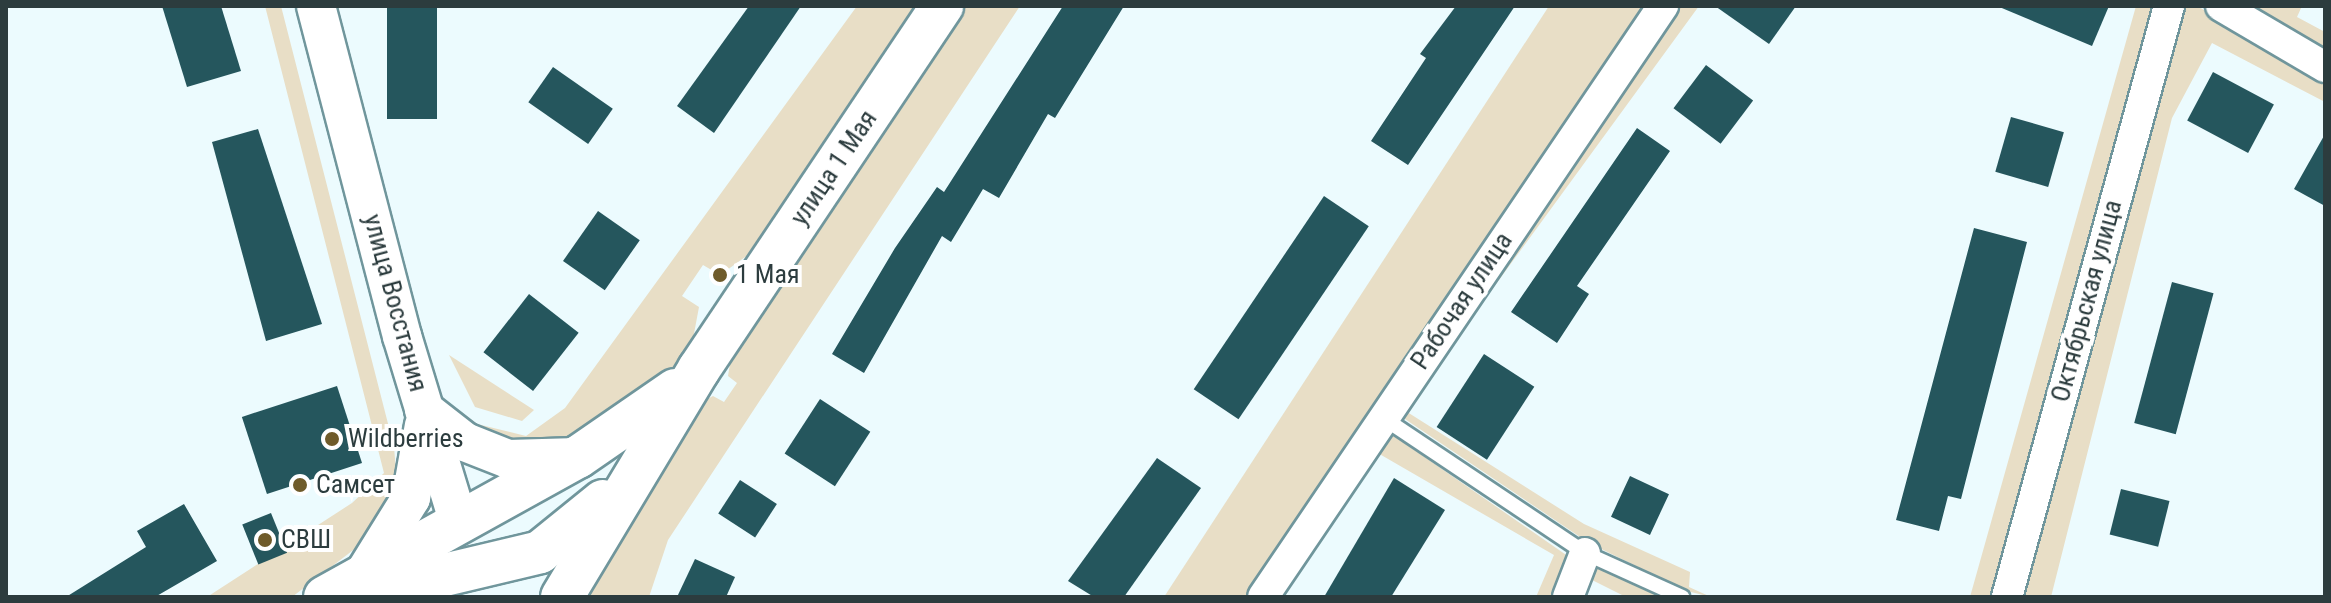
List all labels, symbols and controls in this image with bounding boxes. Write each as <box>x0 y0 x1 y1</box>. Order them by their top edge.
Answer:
street label: улица 1 Мая <box>784 104 884 232</box>
street label: Октябрьская улица <box>2045 197 2129 405</box>
street label: улица Восстания <box>356 211 434 395</box>
street label: Рабочая улица <box>1405 226 1519 376</box>
place label: 1 Мая <box>736 259 799 291</box>
marker: 1 Мая <box>711 266 729 284</box>
place label: Wildberries <box>348 423 464 455</box>
marker: Wildberries <box>323 430 341 448</box>
place label: Самсет <box>316 469 395 501</box>
marker: Самсет <box>291 476 309 494</box>
place label: СВШ <box>281 524 331 556</box>
marker: СВШ <box>256 531 274 549</box>

